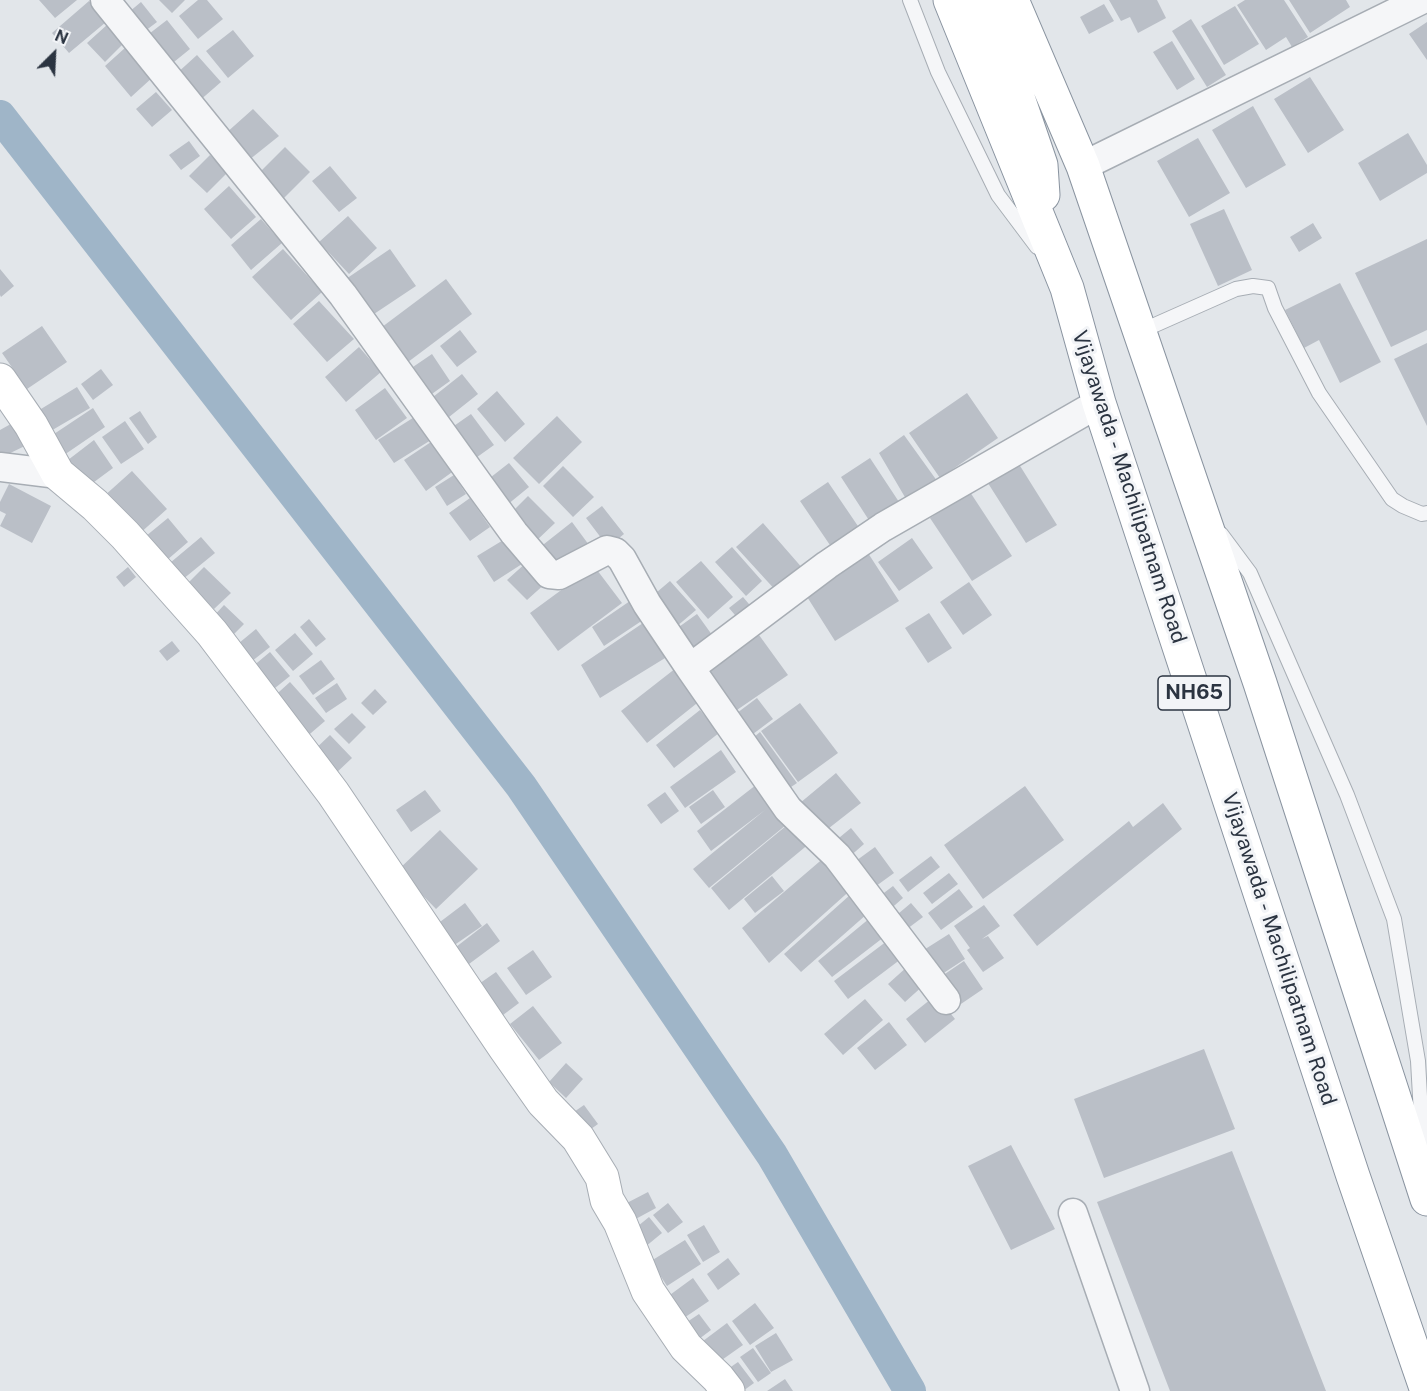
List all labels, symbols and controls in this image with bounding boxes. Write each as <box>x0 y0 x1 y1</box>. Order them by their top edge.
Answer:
north arrow <box>24 24 84 84</box>
text: N <box>52 26 71 48</box>
street label: Vijayawada - Machilipatnam Road <box>1066 328 1192 646</box>
road number: NH65 <box>1158 676 1230 710</box>
street label: Vijayawada - Machilipatnam Road <box>1216 790 1342 1108</box>

